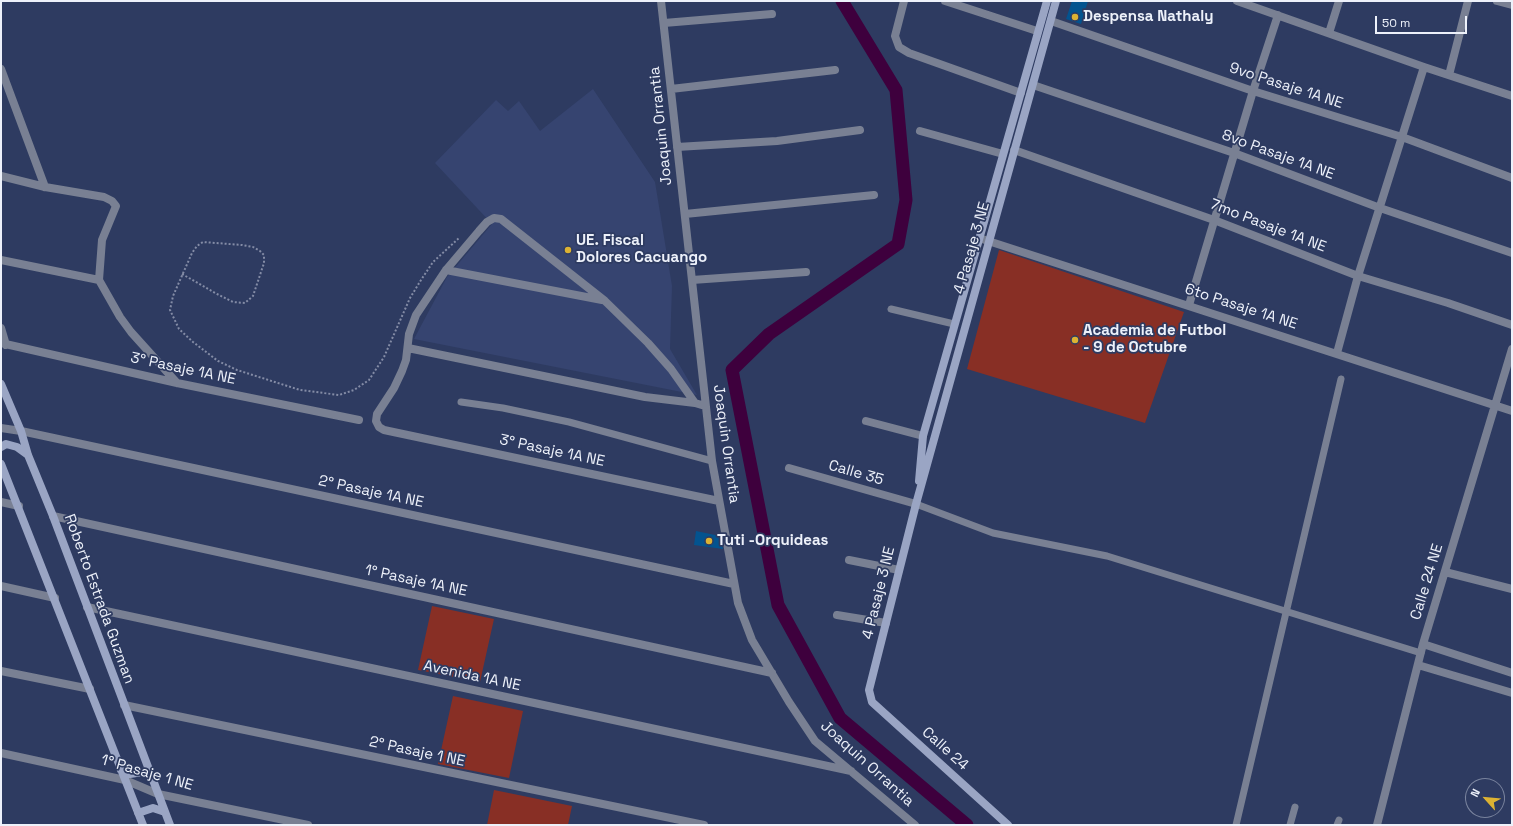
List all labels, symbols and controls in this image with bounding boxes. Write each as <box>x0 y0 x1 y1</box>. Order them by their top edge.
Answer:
place label: Despensa Nathaly <box>1083 8 1213 26</box>
scale bar <box>1377 8 1469 34</box>
marker: Despensa Nathaly <box>1070 12 1080 22</box>
text: 50 m <box>1382 15 1410 31</box>
street label: 9vo Pasaje 1A NE <box>1227 59 1345 113</box>
street label: Joaquin Orrantia <box>646 66 676 186</box>
street label: 8vo Pasaje 1A NE <box>1219 126 1337 184</box>
street label: 7mo Pasaje 1A NE <box>1207 196 1329 256</box>
street label: 4 Pasaje 3 NE <box>950 200 994 296</box>
place label: UE. Fiscal Dolores Cacuango <box>576 232 707 267</box>
marker: UE. Fiscal Dolores Cacuango <box>563 245 573 255</box>
street label: 6to Pasaje 1A NE <box>1182 280 1300 334</box>
place label: Academia de Futbol - 9 de Octubre <box>1083 322 1226 357</box>
marker: Academia de Futbol - 9 de Octubre <box>1070 335 1080 345</box>
street label: 3° Pasaje 1A NE <box>129 349 237 389</box>
street label: Joaquin Orrantia <box>709 383 743 505</box>
street label: 3° Pasaje 1A NE <box>498 431 606 471</box>
street label: Calle 35 <box>826 457 886 489</box>
street label: 2° Pasaje 1A NE <box>317 472 425 512</box>
street label: Roberto Estrada Guzman <box>60 512 138 686</box>
place label: Tuti -Orquideas <box>717 532 828 550</box>
marker: Tuti -Orquideas <box>704 536 714 546</box>
street label: Calle 24 NE <box>1407 542 1447 622</box>
street label: 4 Pasaje 3 NE <box>859 545 899 641</box>
street label: 1° Pasaje 1A NE <box>363 561 469 601</box>
street label: Avenida 1A NE <box>422 657 522 695</box>
street label: Joaquin Orrantia <box>817 717 917 811</box>
street label: Calle 24 <box>918 723 972 775</box>
street label: 2° Pasaje 1 NE <box>367 733 467 771</box>
street label: 1° Pasaje 1 NE <box>99 751 195 795</box>
north arrow <box>1465 778 1505 818</box>
text: N <box>1467 787 1483 799</box>

